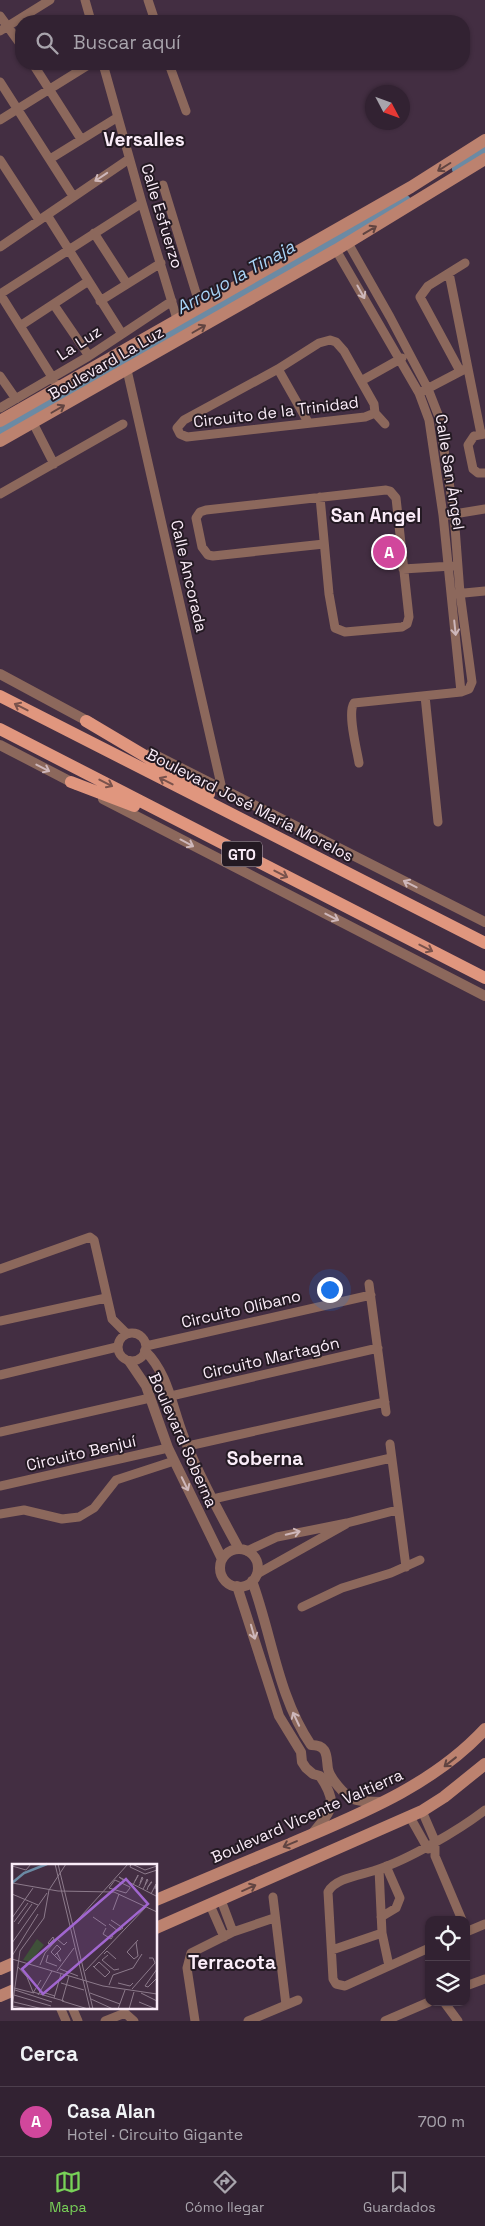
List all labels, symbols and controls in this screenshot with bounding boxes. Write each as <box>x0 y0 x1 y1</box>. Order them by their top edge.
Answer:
search box <box>15 15 470 70</box>
icon: search <box>33 29 61 57</box>
text: Buscar aquí <box>73 30 181 55</box>
north arrow <box>365 85 410 130</box>
district label: Versalles <box>103 127 185 152</box>
street label: Calle Esfuerzo <box>136 161 188 271</box>
one-way arrow <box>437 162 451 172</box>
one-way arrow <box>94 172 108 182</box>
one-way arrow <box>363 224 377 234</box>
water label: Arroyo la Tinaja <box>172 235 299 319</box>
one-way arrow <box>357 284 366 299</box>
street label: Boulevard La Luz <box>44 321 168 405</box>
street label: La Luz <box>53 321 105 365</box>
one-way arrow <box>192 323 206 333</box>
street label: Circuito de la Trinidad <box>192 391 360 433</box>
one-way arrow <box>50 403 65 413</box>
street label: Calle San Ángel <box>430 413 470 531</box>
district label: San Angel <box>331 503 421 528</box>
street label: Calle Ancorada <box>166 518 212 634</box>
pin: A <box>373 533 405 571</box>
one-way arrow <box>450 620 460 636</box>
one-way arrow <box>14 702 29 711</box>
street label: Boulevard José María Morelos <box>143 744 357 866</box>
one-way arrow <box>35 764 50 773</box>
one-way arrow <box>159 776 174 785</box>
one-way arrow <box>98 778 113 788</box>
one-way arrow <box>180 838 195 848</box>
road number: GTO <box>222 842 262 866</box>
one-way arrow <box>273 870 288 879</box>
one-way arrow <box>403 879 418 888</box>
one-way arrow <box>324 913 339 922</box>
one-way arrow <box>418 944 433 953</box>
your location <box>317 1277 343 1303</box>
street label: Circuito Olíbano <box>179 1285 303 1333</box>
street label: Circuito Martagón <box>201 1332 341 1384</box>
street label: Boulevard Soberna <box>144 1369 222 1511</box>
street label: Circuito Benjuí <box>24 1430 138 1476</box>
district label: Soberna <box>227 1446 303 1471</box>
one-way arrow <box>181 1476 190 1491</box>
one-way arrow <box>284 1528 300 1537</box>
one-way arrow <box>248 1624 258 1640</box>
one-way arrow <box>291 1712 300 1727</box>
one-way arrow <box>444 1757 457 1768</box>
street label: Boulevard Vicente Valtierra <box>208 1764 406 1868</box>
one-way arrow <box>283 1839 298 1849</box>
inset map <box>12 1864 158 2008</box>
one-way arrow <box>241 1882 256 1892</box>
map controls <box>425 1916 470 2006</box>
button: locate <box>425 1916 470 1961</box>
district label: Terracota <box>188 1950 276 1975</box>
button: layers <box>425 1961 470 2006</box>
text: Cerca <box>20 2040 78 2067</box>
text: Casa Alan <box>67 2099 155 2124</box>
text: A <box>31 2111 41 2132</box>
text: 700 m <box>418 2111 465 2132</box>
text: Hotel · Circuito Gigante <box>67 2124 243 2145</box>
tab: Mapa <box>49 2168 86 2216</box>
tab: Cómo llegar <box>185 2168 264 2216</box>
tab: Guardados <box>363 2168 436 2216</box>

